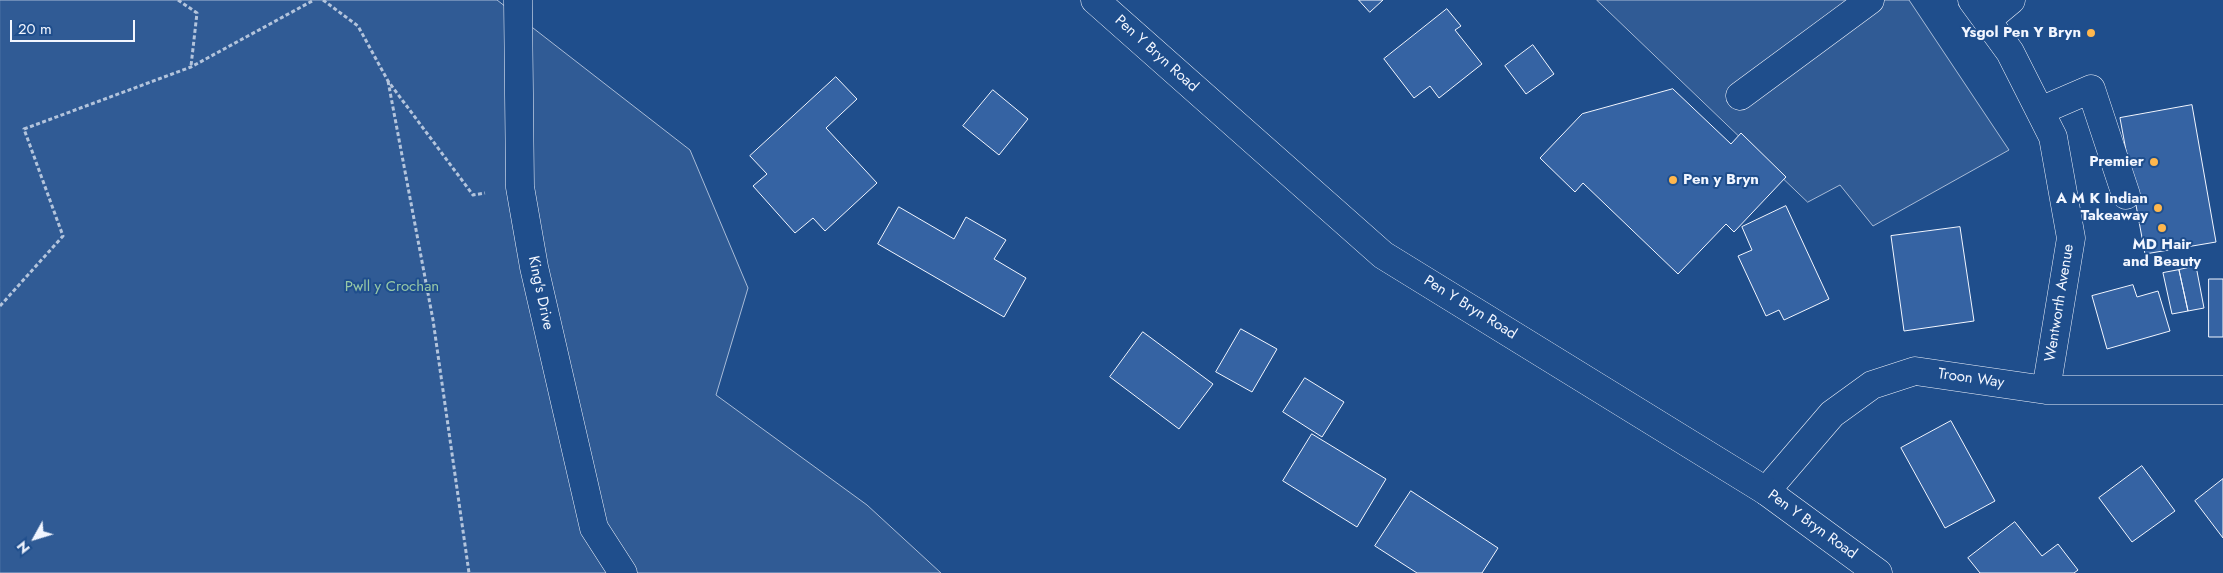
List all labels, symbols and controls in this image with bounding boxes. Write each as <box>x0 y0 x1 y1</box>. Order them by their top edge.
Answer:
scale bar <box>12 10 138 42</box>
street label: Pen Y Bryn Road <box>1111 12 1201 96</box>
text: 20 m <box>18 18 52 40</box>
place label: Ysgol Pen Y Bryn <box>1961 24 2081 42</box>
marker: Ysgol Pen Y Bryn <box>2085 27 2097 39</box>
place label: Premier <box>2089 153 2144 171</box>
marker: Premier <box>2148 156 2160 168</box>
place label: Pen y Bryn <box>1683 171 1759 189</box>
marker: Pen y Bryn <box>1667 174 1679 186</box>
place label: A M K Indian Takeaway <box>2056 190 2148 225</box>
marker: A M K Indian Takeaway <box>2152 202 2164 214</box>
marker: MD Hair and Beauty <box>2156 222 2168 234</box>
place label: MD Hair and Beauty <box>2123 236 2201 271</box>
street label: Wentworth Avenue <box>2042 243 2078 363</box>
street label: King's Drive <box>523 254 557 332</box>
street label: Pen Y Bryn Road <box>1420 272 1520 344</box>
park label: Pwll y Crochan <box>345 278 439 296</box>
street label: Troon Way <box>1937 365 2005 393</box>
street label: Pen Y Bryn Road <box>1764 487 1860 563</box>
north arrow <box>10 513 60 563</box>
text: N <box>12 537 35 558</box>

